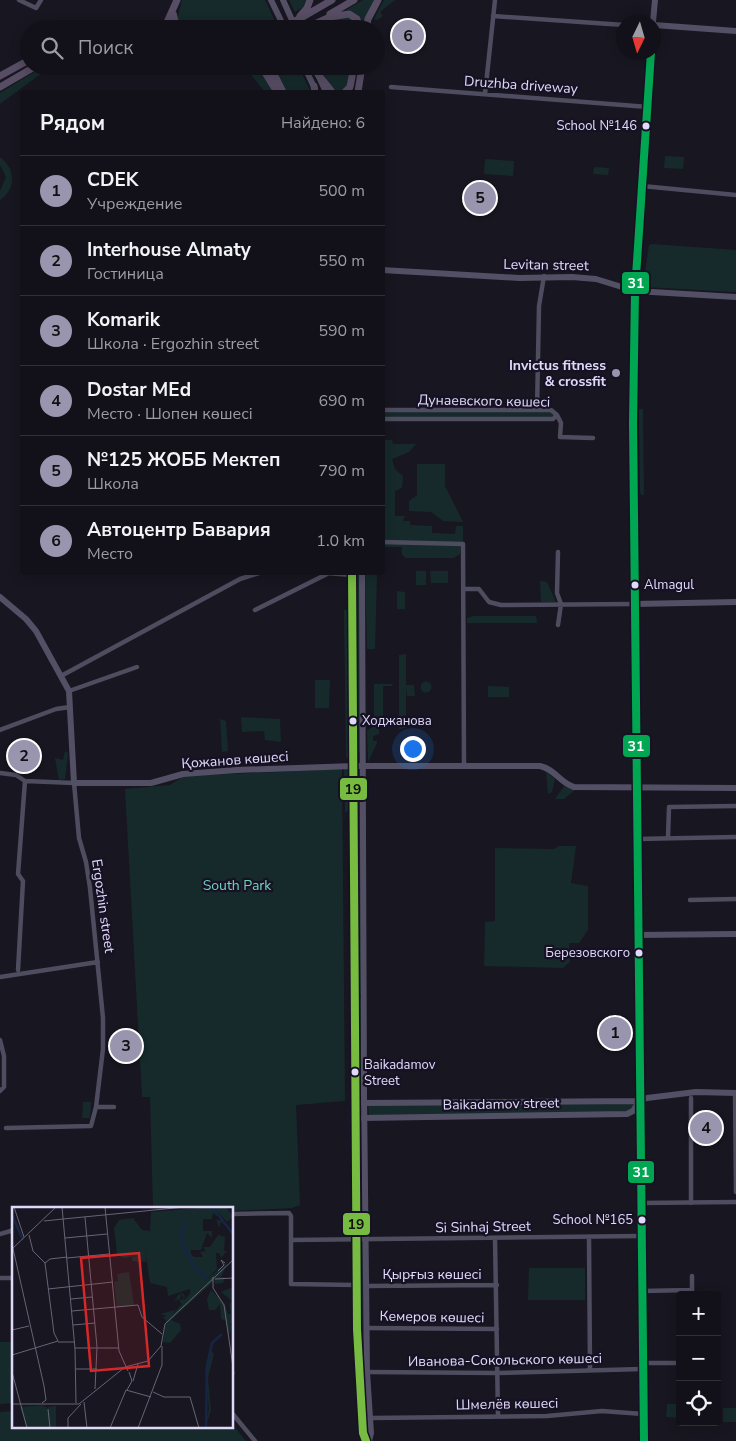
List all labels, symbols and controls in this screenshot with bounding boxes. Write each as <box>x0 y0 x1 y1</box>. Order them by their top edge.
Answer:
north arrow <box>616 15 661 60</box>
pin: 6 <box>392 17 424 55</box>
search box <box>20 20 385 75</box>
icon: search <box>38 34 66 62</box>
text: Поиск <box>78 35 133 61</box>
street label: Druzhba driveway <box>464 72 579 99</box>
text: Рядом <box>40 109 105 137</box>
text: Найдено: 6 <box>281 112 365 134</box>
place label: School №146 <box>557 117 637 135</box>
marker: School №146 <box>641 121 651 131</box>
text: CDEK <box>87 167 138 193</box>
pin: 5 <box>464 179 496 217</box>
text: 1 <box>51 180 61 202</box>
text: 500 m <box>318 180 365 202</box>
text: Учреждение <box>87 193 182 215</box>
text: Interhouse Almaty <box>87 237 251 263</box>
text: 2 <box>51 250 61 272</box>
text: 550 m <box>318 250 365 272</box>
street label: Levitan street <box>503 255 589 275</box>
text: Гостиница <box>87 263 164 285</box>
line badge: 31 <box>621 271 650 295</box>
text: 31 <box>628 274 644 293</box>
text: Komarik <box>87 307 160 333</box>
text: 3 <box>51 320 61 342</box>
text: 590 m <box>318 320 365 342</box>
text: Школа · Ergozhin street <box>87 333 259 355</box>
place label: Invictus fitness & crossfit <box>509 356 607 391</box>
marker: Invictus fitness & crossfit <box>610 367 622 379</box>
text: Dostar MEd <box>87 377 191 403</box>
text: 4 <box>51 390 61 412</box>
text: 690 m <box>318 390 365 412</box>
street label: Дунаевского көшесі <box>418 390 550 412</box>
text: Место · Шопен көшесі <box>87 403 253 425</box>
text: №125 ЖОББ Мектеп <box>87 447 281 473</box>
text: 5 <box>51 460 61 482</box>
text: 790 m <box>318 460 365 482</box>
text: Школа <box>87 473 139 495</box>
text: Автоцентр Бавария <box>87 517 271 543</box>
text: 6 <box>51 530 61 552</box>
text: 1.0 km <box>316 530 365 552</box>
text: Место <box>87 543 133 565</box>
place label: Almagul <box>644 576 694 594</box>
marker: Almagul <box>630 580 640 590</box>
place label: Ходжанова <box>362 712 432 730</box>
marker: Ходжанова <box>348 716 358 726</box>
line badge: 31 <box>622 734 651 758</box>
your location <box>400 736 426 762</box>
pin: 2 <box>8 737 40 775</box>
text: 31 <box>628 737 644 756</box>
street label: Қожанов көшесі <box>181 747 289 773</box>
line badge: 19 <box>339 777 368 801</box>
text: 19 <box>345 780 361 799</box>
street label: Ergozhin street <box>87 858 119 954</box>
park label: South Park <box>203 876 272 895</box>
place label: Березовского <box>545 944 630 962</box>
marker: Березовского <box>634 948 644 958</box>
pin: 1 <box>599 1014 631 1052</box>
pin: 3 <box>110 1027 142 1065</box>
place label: Baikadamov Street <box>364 1056 436 1090</box>
marker: Baikadamov Street <box>350 1067 360 1077</box>
street label: Baikadamov street <box>442 1093 560 1115</box>
pin: 4 <box>690 1109 722 1147</box>
line badge: 31 <box>627 1160 655 1184</box>
text: 31 <box>633 1163 649 1182</box>
inset map <box>12 1207 234 1428</box>
place label: School №165 <box>553 1211 633 1229</box>
line badge: 19 <box>342 1212 371 1236</box>
text: 19 <box>348 1215 364 1234</box>
marker: School №165 <box>637 1215 647 1225</box>
street label: Si Sinhaj Street <box>435 1217 531 1237</box>
street label: Қырғыз көшесі <box>382 1265 482 1284</box>
map controls <box>676 1291 721 1426</box>
button: + <box>676 1291 721 1336</box>
street label: Кемеров көшесі <box>379 1307 485 1327</box>
button: − <box>676 1336 721 1381</box>
street label: Иванова-Сокольского көшесі <box>408 1349 602 1371</box>
button: locate <box>676 1381 721 1426</box>
street label: Шмелёв көшесі <box>456 1394 558 1414</box>

